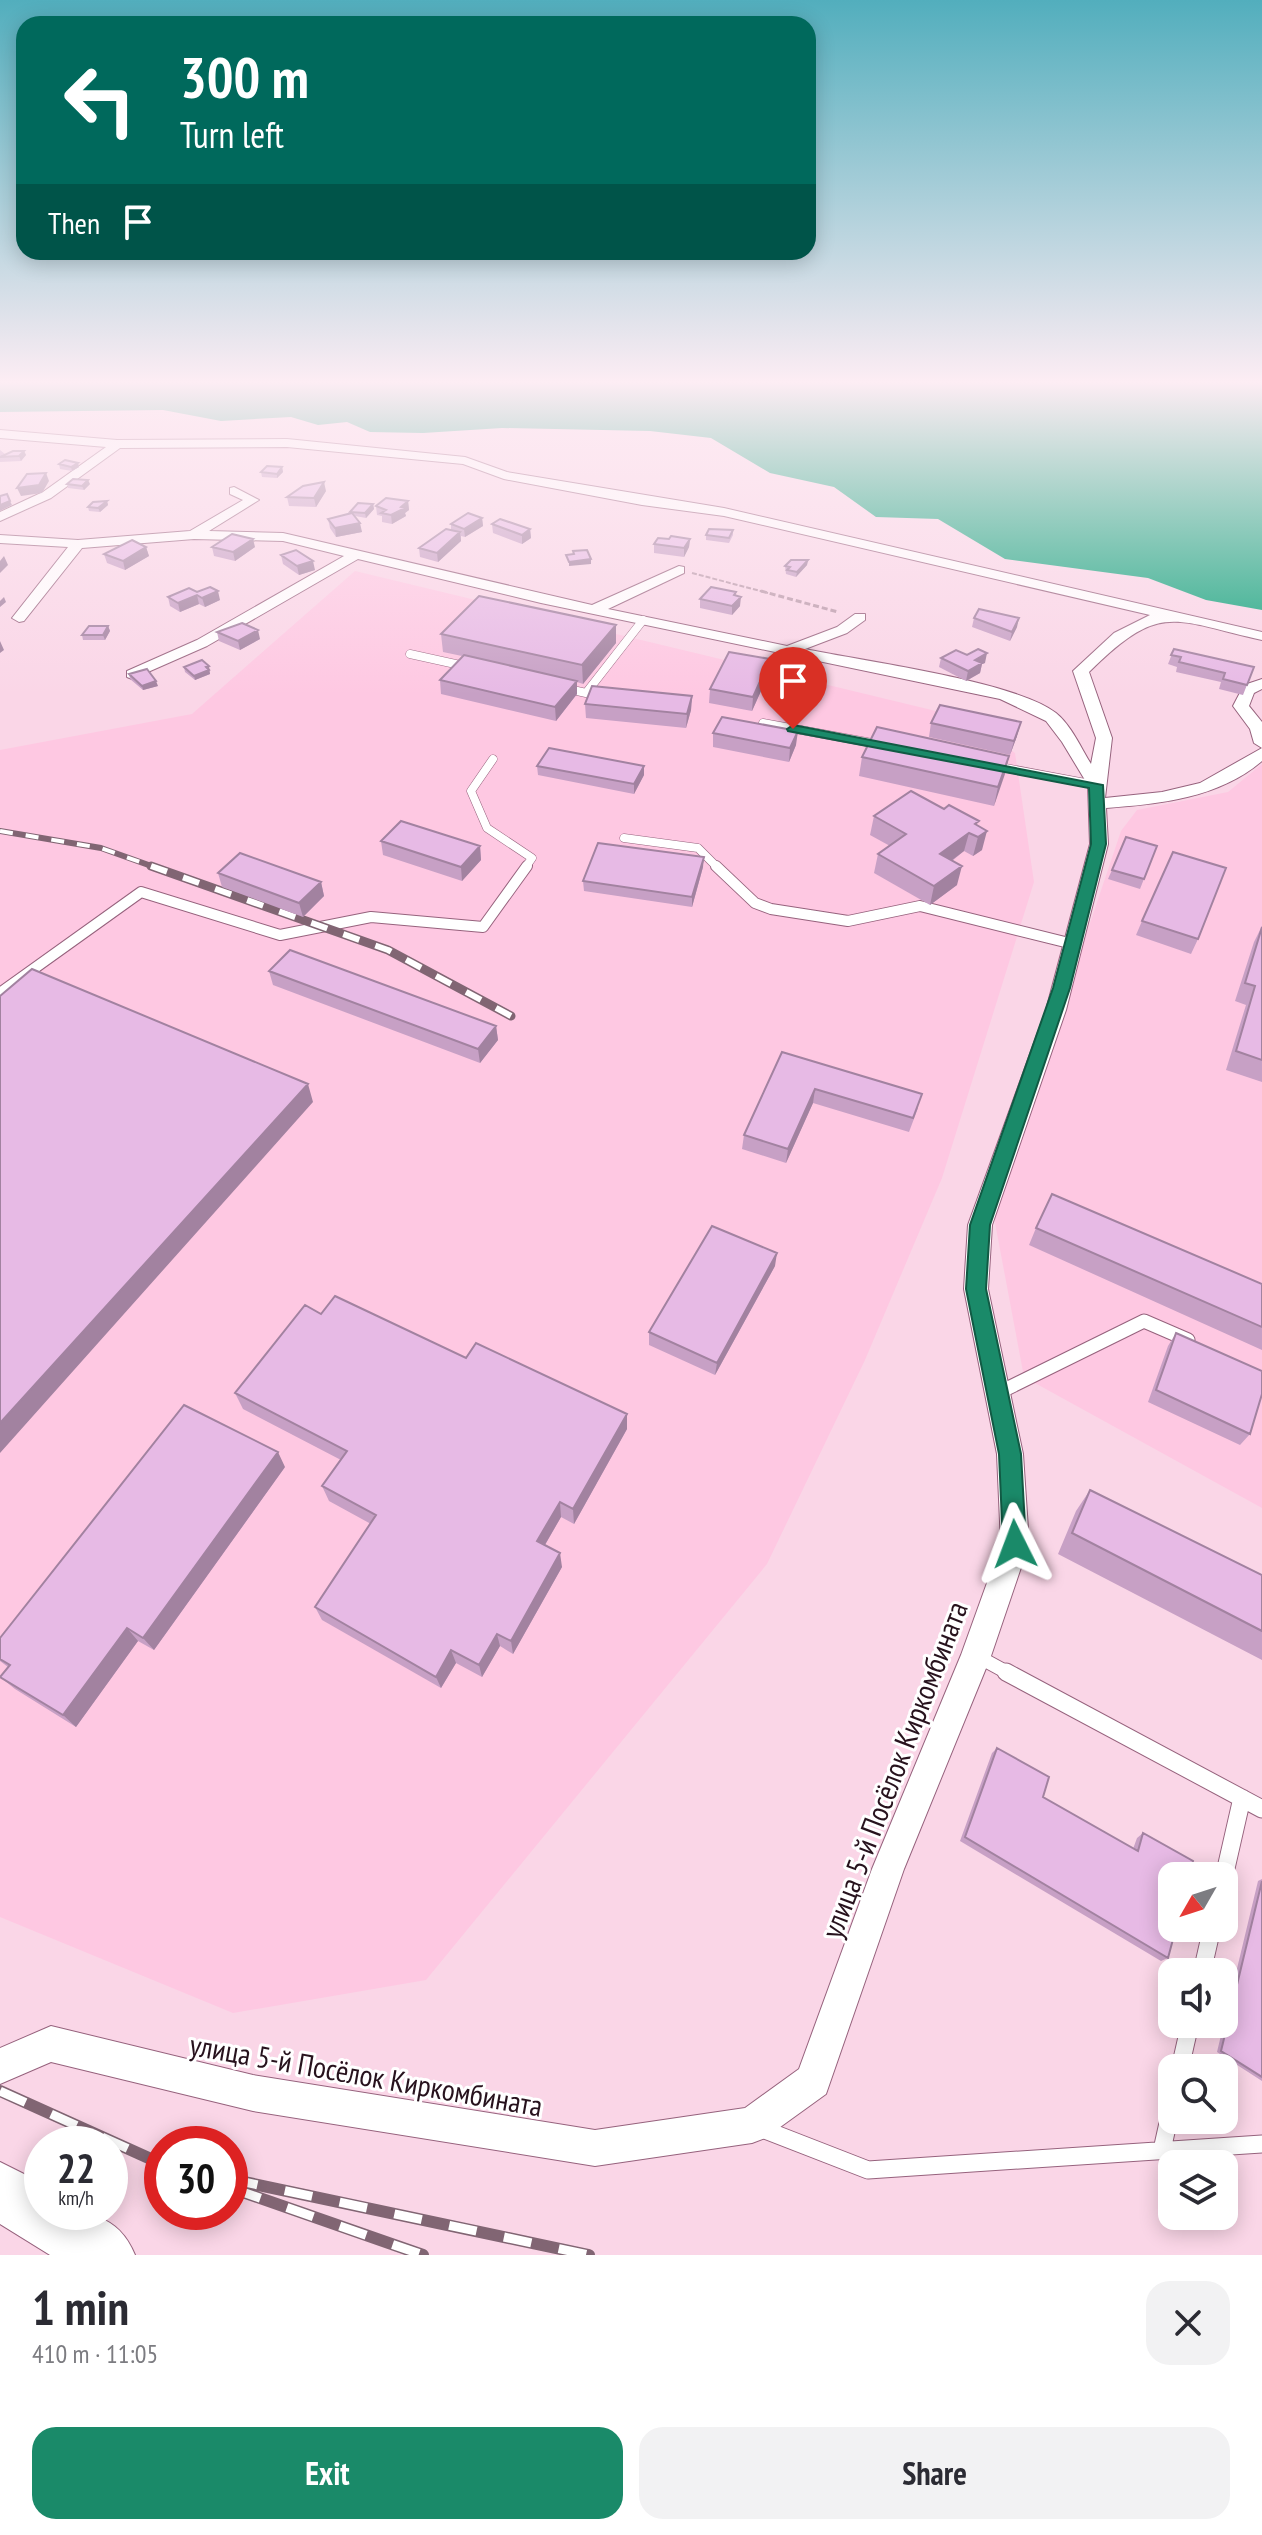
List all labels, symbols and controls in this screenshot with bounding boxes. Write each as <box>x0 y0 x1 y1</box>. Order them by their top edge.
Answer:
text: 300 m <box>180 41 309 113</box>
icon: left <box>48 48 152 152</box>
text: Turn left <box>180 111 284 158</box>
icon: arrive <box>116 200 160 244</box>
text: Then <box>48 203 100 242</box>
pin <box>759 647 827 729</box>
icon: arrive <box>771 659 815 703</box>
position arrow <box>973 1502 1057 1586</box>
street label: улица 5-й Посёлок Киркомбината <box>811 1596 976 1943</box>
north arrow <box>1158 1862 1238 1942</box>
map controls <box>1158 1862 1238 2230</box>
button: sound <box>1158 1958 1238 2038</box>
street label: улица 5-й Посёлок Киркомбината <box>187 2024 546 2125</box>
button: search <box>1158 2054 1238 2134</box>
speed limit sign: 30 <box>144 2126 248 2230</box>
text: 22 <box>57 2142 95 2194</box>
button: layers <box>1158 2150 1238 2230</box>
text: km/h <box>58 2185 94 2211</box>
text: 1 min <box>32 2276 129 2338</box>
button: close <box>1146 2281 1230 2365</box>
text: 410 m · 11:05 <box>32 2337 158 2370</box>
button: Exit <box>32 2427 623 2519</box>
button: Share <box>639 2427 1230 2519</box>

